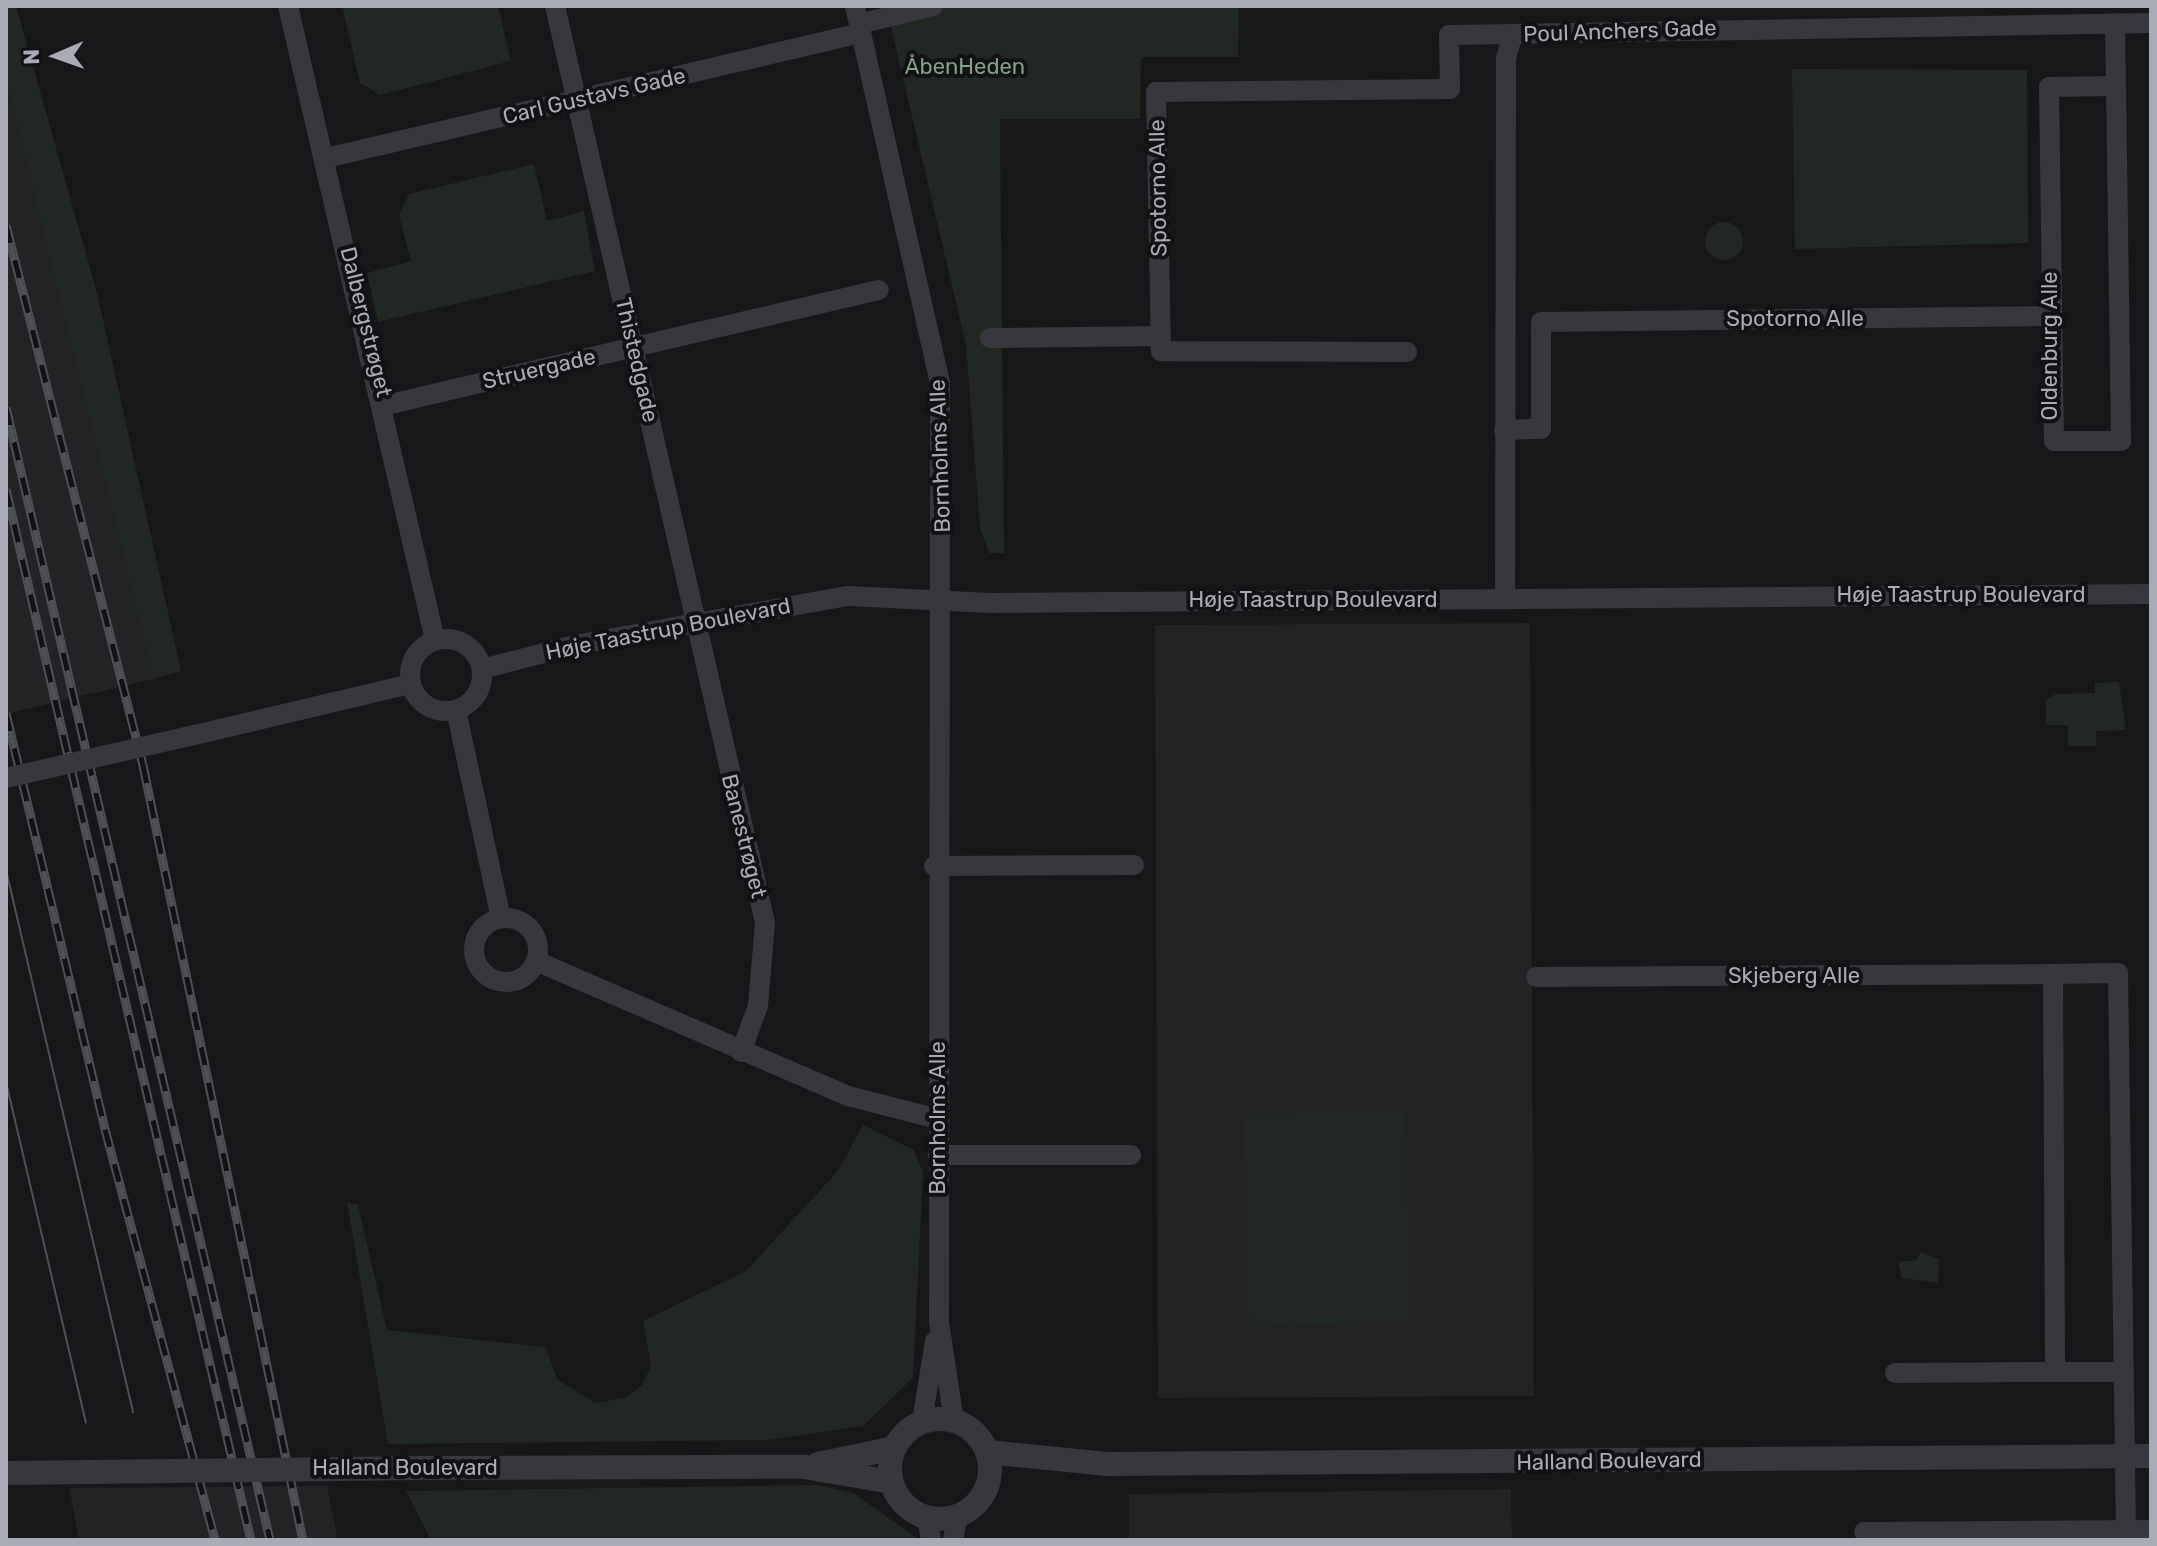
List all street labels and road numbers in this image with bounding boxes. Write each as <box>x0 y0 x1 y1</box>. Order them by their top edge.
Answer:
street label: Poul Anchers Gade <box>1523 14 1717 48</box>
street label: Carl Gustavs Gade <box>500 62 688 130</box>
street label: Spotorno Alle <box>1144 119 1172 257</box>
street label: Dalbergstrøget <box>335 244 397 400</box>
street label: Oldenburg Alle <box>2037 271 2063 421</box>
street label: Thistedgade <box>610 295 664 425</box>
street label: Spotorno Alle <box>1726 306 1864 332</box>
street label: Struergade <box>480 343 598 395</box>
street label: Bornholms Alle <box>924 378 956 534</box>
street label: Høje Taastrup Boulevard <box>1836 582 2086 608</box>
street label: Høje Taastrup Boulevard <box>1188 587 1438 613</box>
street label: Høje Taastrup Boulevard <box>543 592 793 666</box>
street label: Banestrøget <box>716 771 772 901</box>
street label: Skjeberg Alle <box>1728 963 1860 989</box>
street label: Bornholms Alle <box>925 1041 951 1195</box>
street label: Halland Boulevard <box>1516 1446 1702 1476</box>
street label: Halland Boulevard <box>312 1455 498 1481</box>

